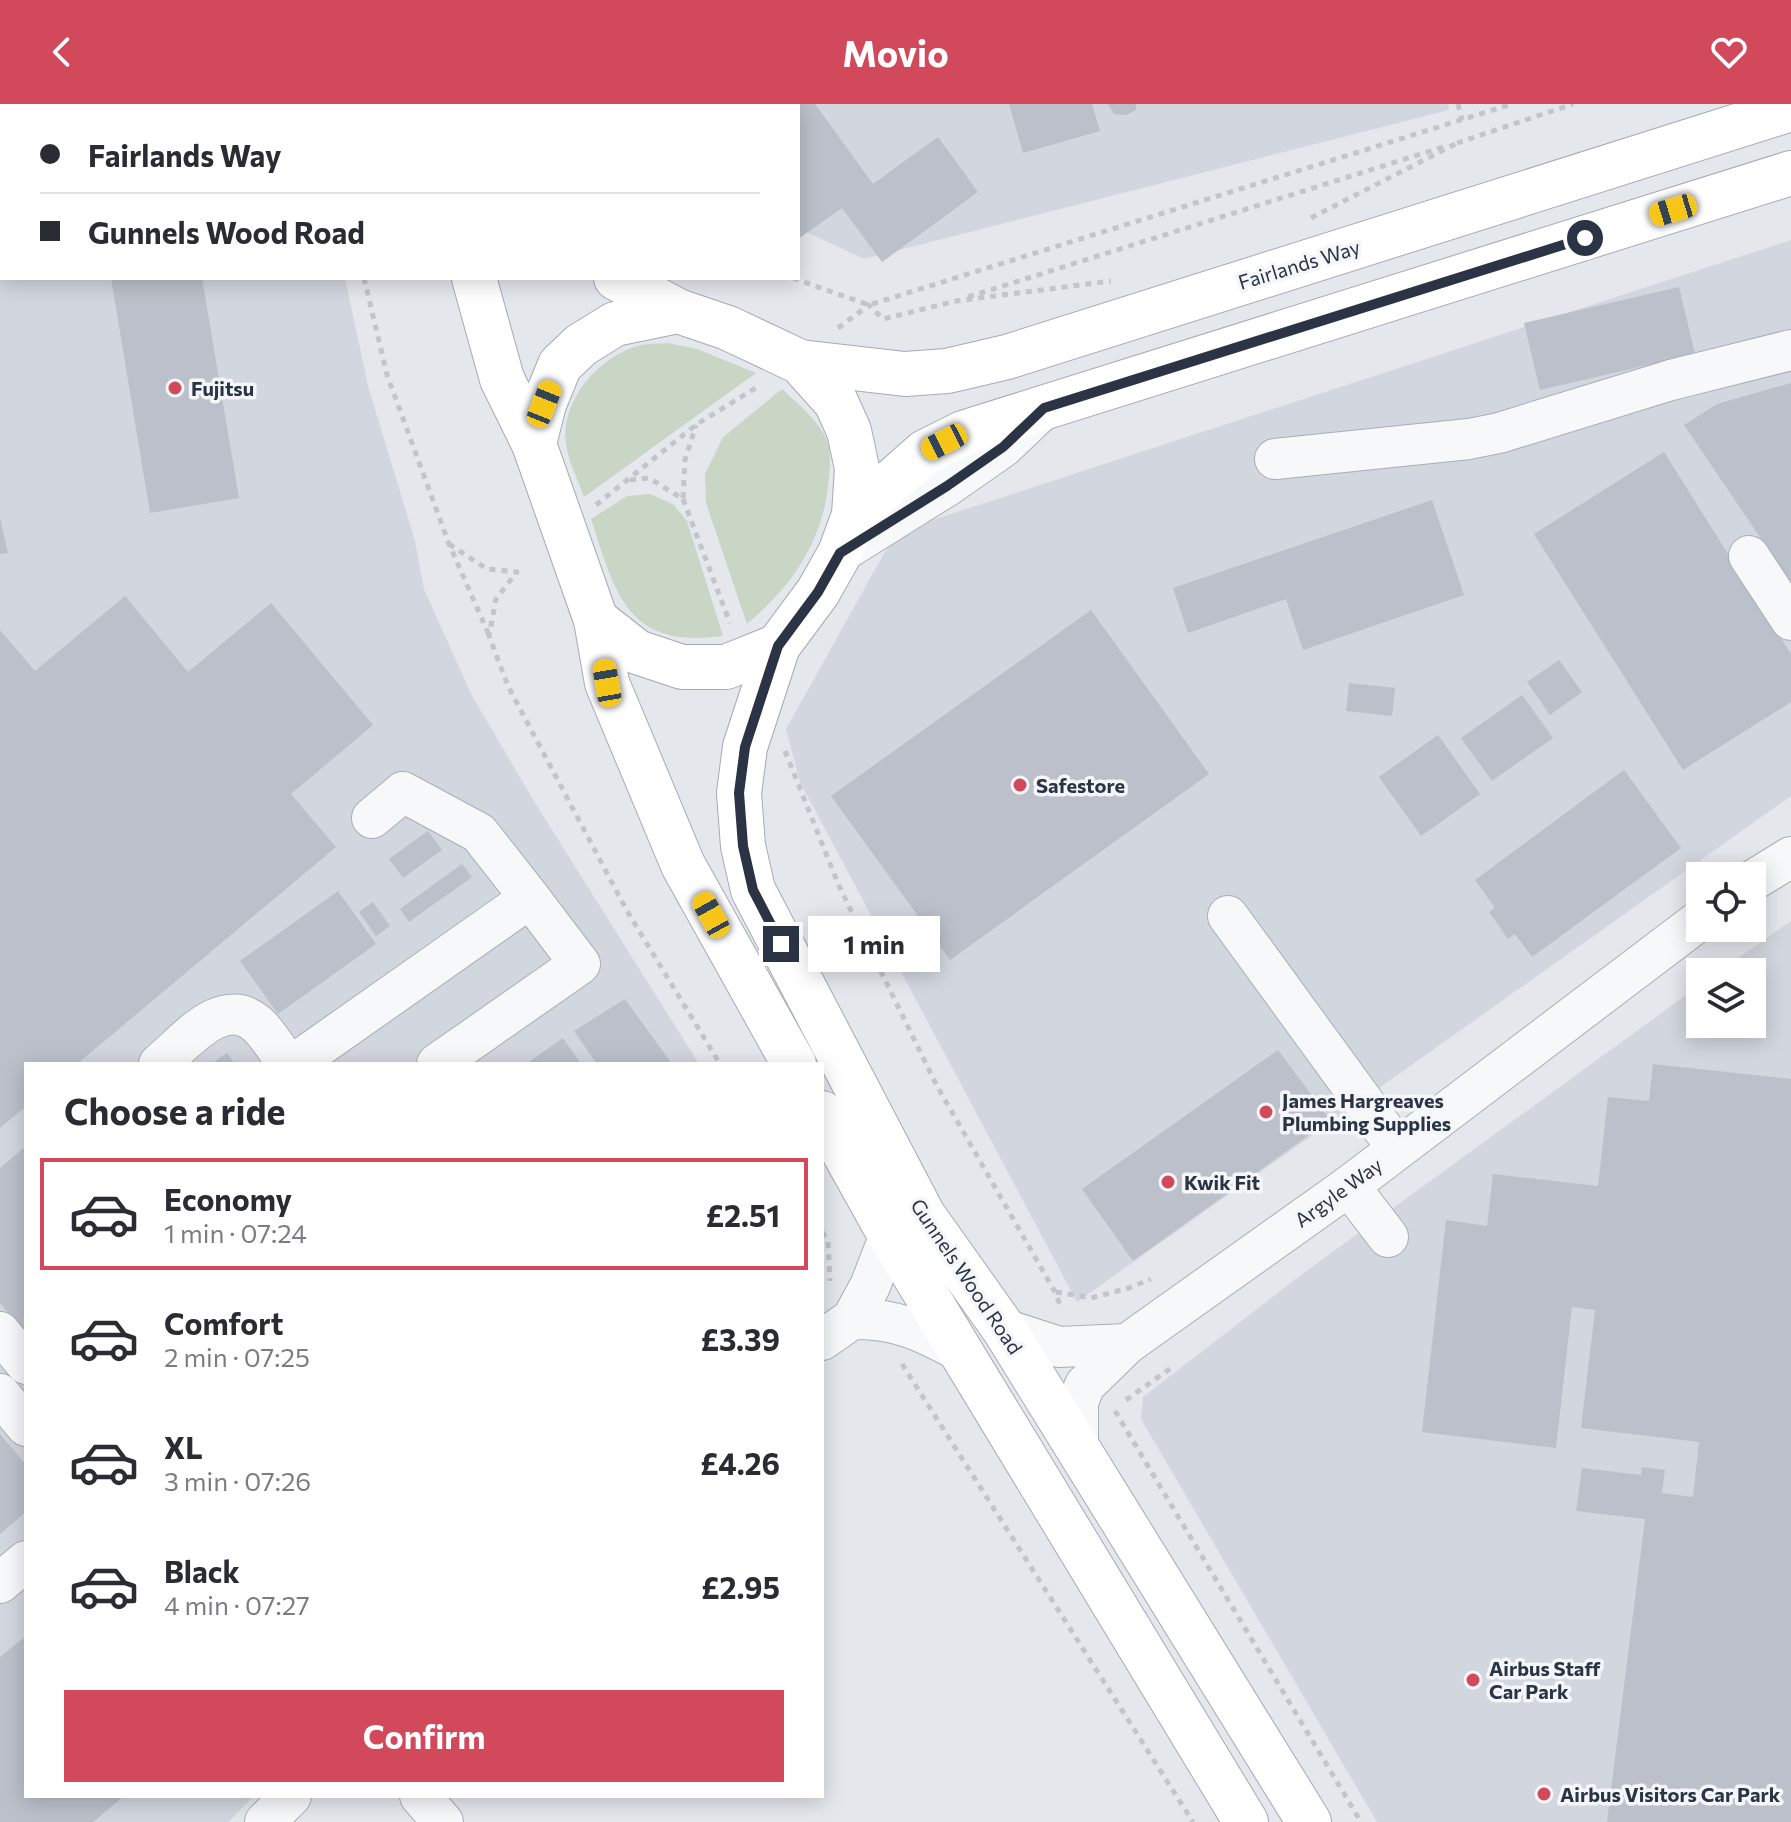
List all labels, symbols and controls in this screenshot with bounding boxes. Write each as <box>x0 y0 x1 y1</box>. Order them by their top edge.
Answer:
icon: back <box>40 30 84 74</box>
text: Movio <box>842 30 949 74</box>
icon: heart <box>1707 30 1751 74</box>
text: Fairlands Way <box>88 136 281 173</box>
car <box>1647 192 1699 228</box>
text: Gunnels Wood Road <box>88 213 365 250</box>
route start <box>1567 220 1603 256</box>
street label: Fairlands Way <box>1235 234 1363 294</box>
place label: Fujitsu <box>191 376 254 400</box>
car <box>524 377 564 431</box>
marker: Fujitsu <box>166 379 184 397</box>
car <box>917 420 971 464</box>
car <box>591 657 623 709</box>
place label: Safestore <box>1036 773 1125 797</box>
marker: Safestore <box>1011 776 1029 794</box>
map controls <box>1686 862 1766 1038</box>
button: locate <box>1686 862 1766 942</box>
car <box>689 888 733 942</box>
callout: 1 min <box>809 916 941 972</box>
route end <box>763 926 799 962</box>
text: 1 min <box>843 928 905 959</box>
button: layers <box>1686 958 1766 1038</box>
text: Choose a ride <box>64 1088 285 1132</box>
place label: James Hargreaves Plumbing Supplies <box>1282 1088 1451 1135</box>
marker: James Hargreaves Plumbing Supplies <box>1257 1103 1275 1121</box>
street label: Argyle Way <box>1290 1152 1386 1232</box>
place label: Kwik Fit <box>1184 1170 1260 1194</box>
marker: Kwik Fit <box>1159 1173 1177 1191</box>
icon: car <box>68 1178 140 1250</box>
text: Economy <box>164 1180 292 1217</box>
street label: Gunnels Wood Road <box>906 1194 1028 1358</box>
text: £2.51 <box>706 1196 780 1233</box>
text: 1 min · 07:24 <box>164 1217 307 1248</box>
icon: car <box>68 1302 140 1374</box>
text: Comfort <box>164 1304 283 1341</box>
text: £3.39 <box>701 1320 780 1357</box>
text: 2 min · 07:25 <box>164 1341 310 1372</box>
icon: car <box>68 1426 140 1498</box>
text: XL <box>164 1428 203 1465</box>
text: £4.26 <box>700 1444 780 1481</box>
text: 3 min · 07:26 <box>164 1465 311 1496</box>
icon: car <box>68 1550 140 1622</box>
text: Black <box>164 1552 240 1589</box>
text: £2.95 <box>701 1568 780 1605</box>
text: 4 min · 07:27 <box>164 1589 310 1620</box>
place label: Airbus Staff Car Park <box>1489 1656 1600 1703</box>
marker: Airbus Staff Car Park <box>1464 1671 1482 1689</box>
button: Confirm <box>64 1690 784 1782</box>
place label: Airbus Visitors Car Park <box>1560 1782 1781 1806</box>
marker: Airbus Visitors Car Park <box>1535 1785 1553 1803</box>

